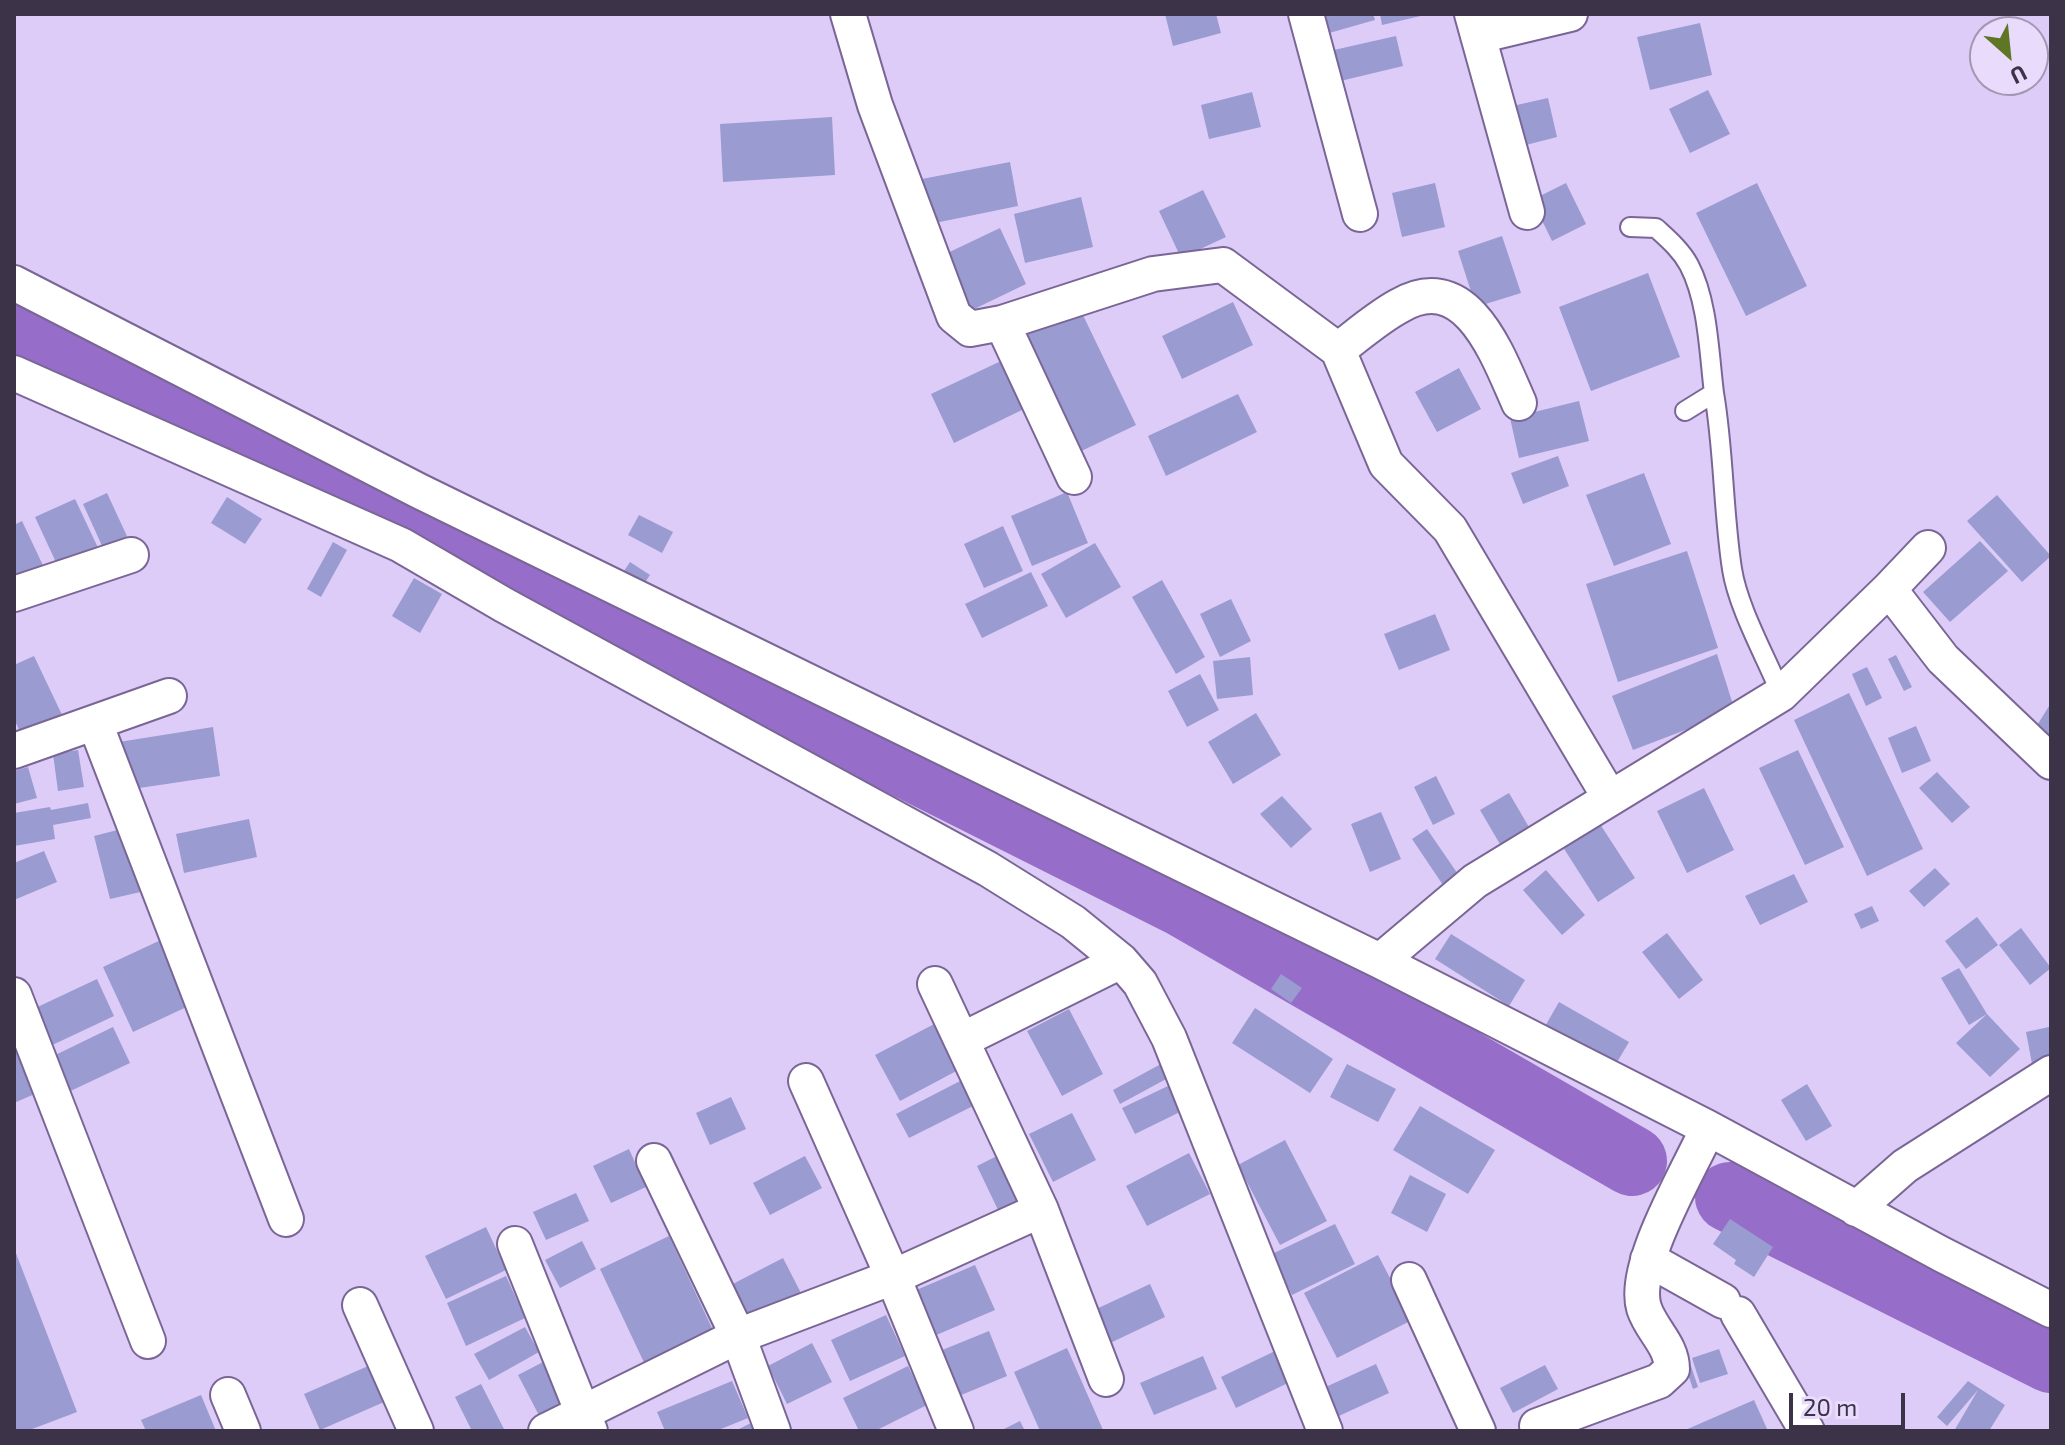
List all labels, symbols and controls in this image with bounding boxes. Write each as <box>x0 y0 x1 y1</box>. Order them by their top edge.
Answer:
north arrow <box>1969 16 2049 96</box>
text: U <box>2006 61 2032 91</box>
scale bar <box>1793 1377 1909 1427</box>
text: 20 m <box>1803 1392 1857 1421</box>

